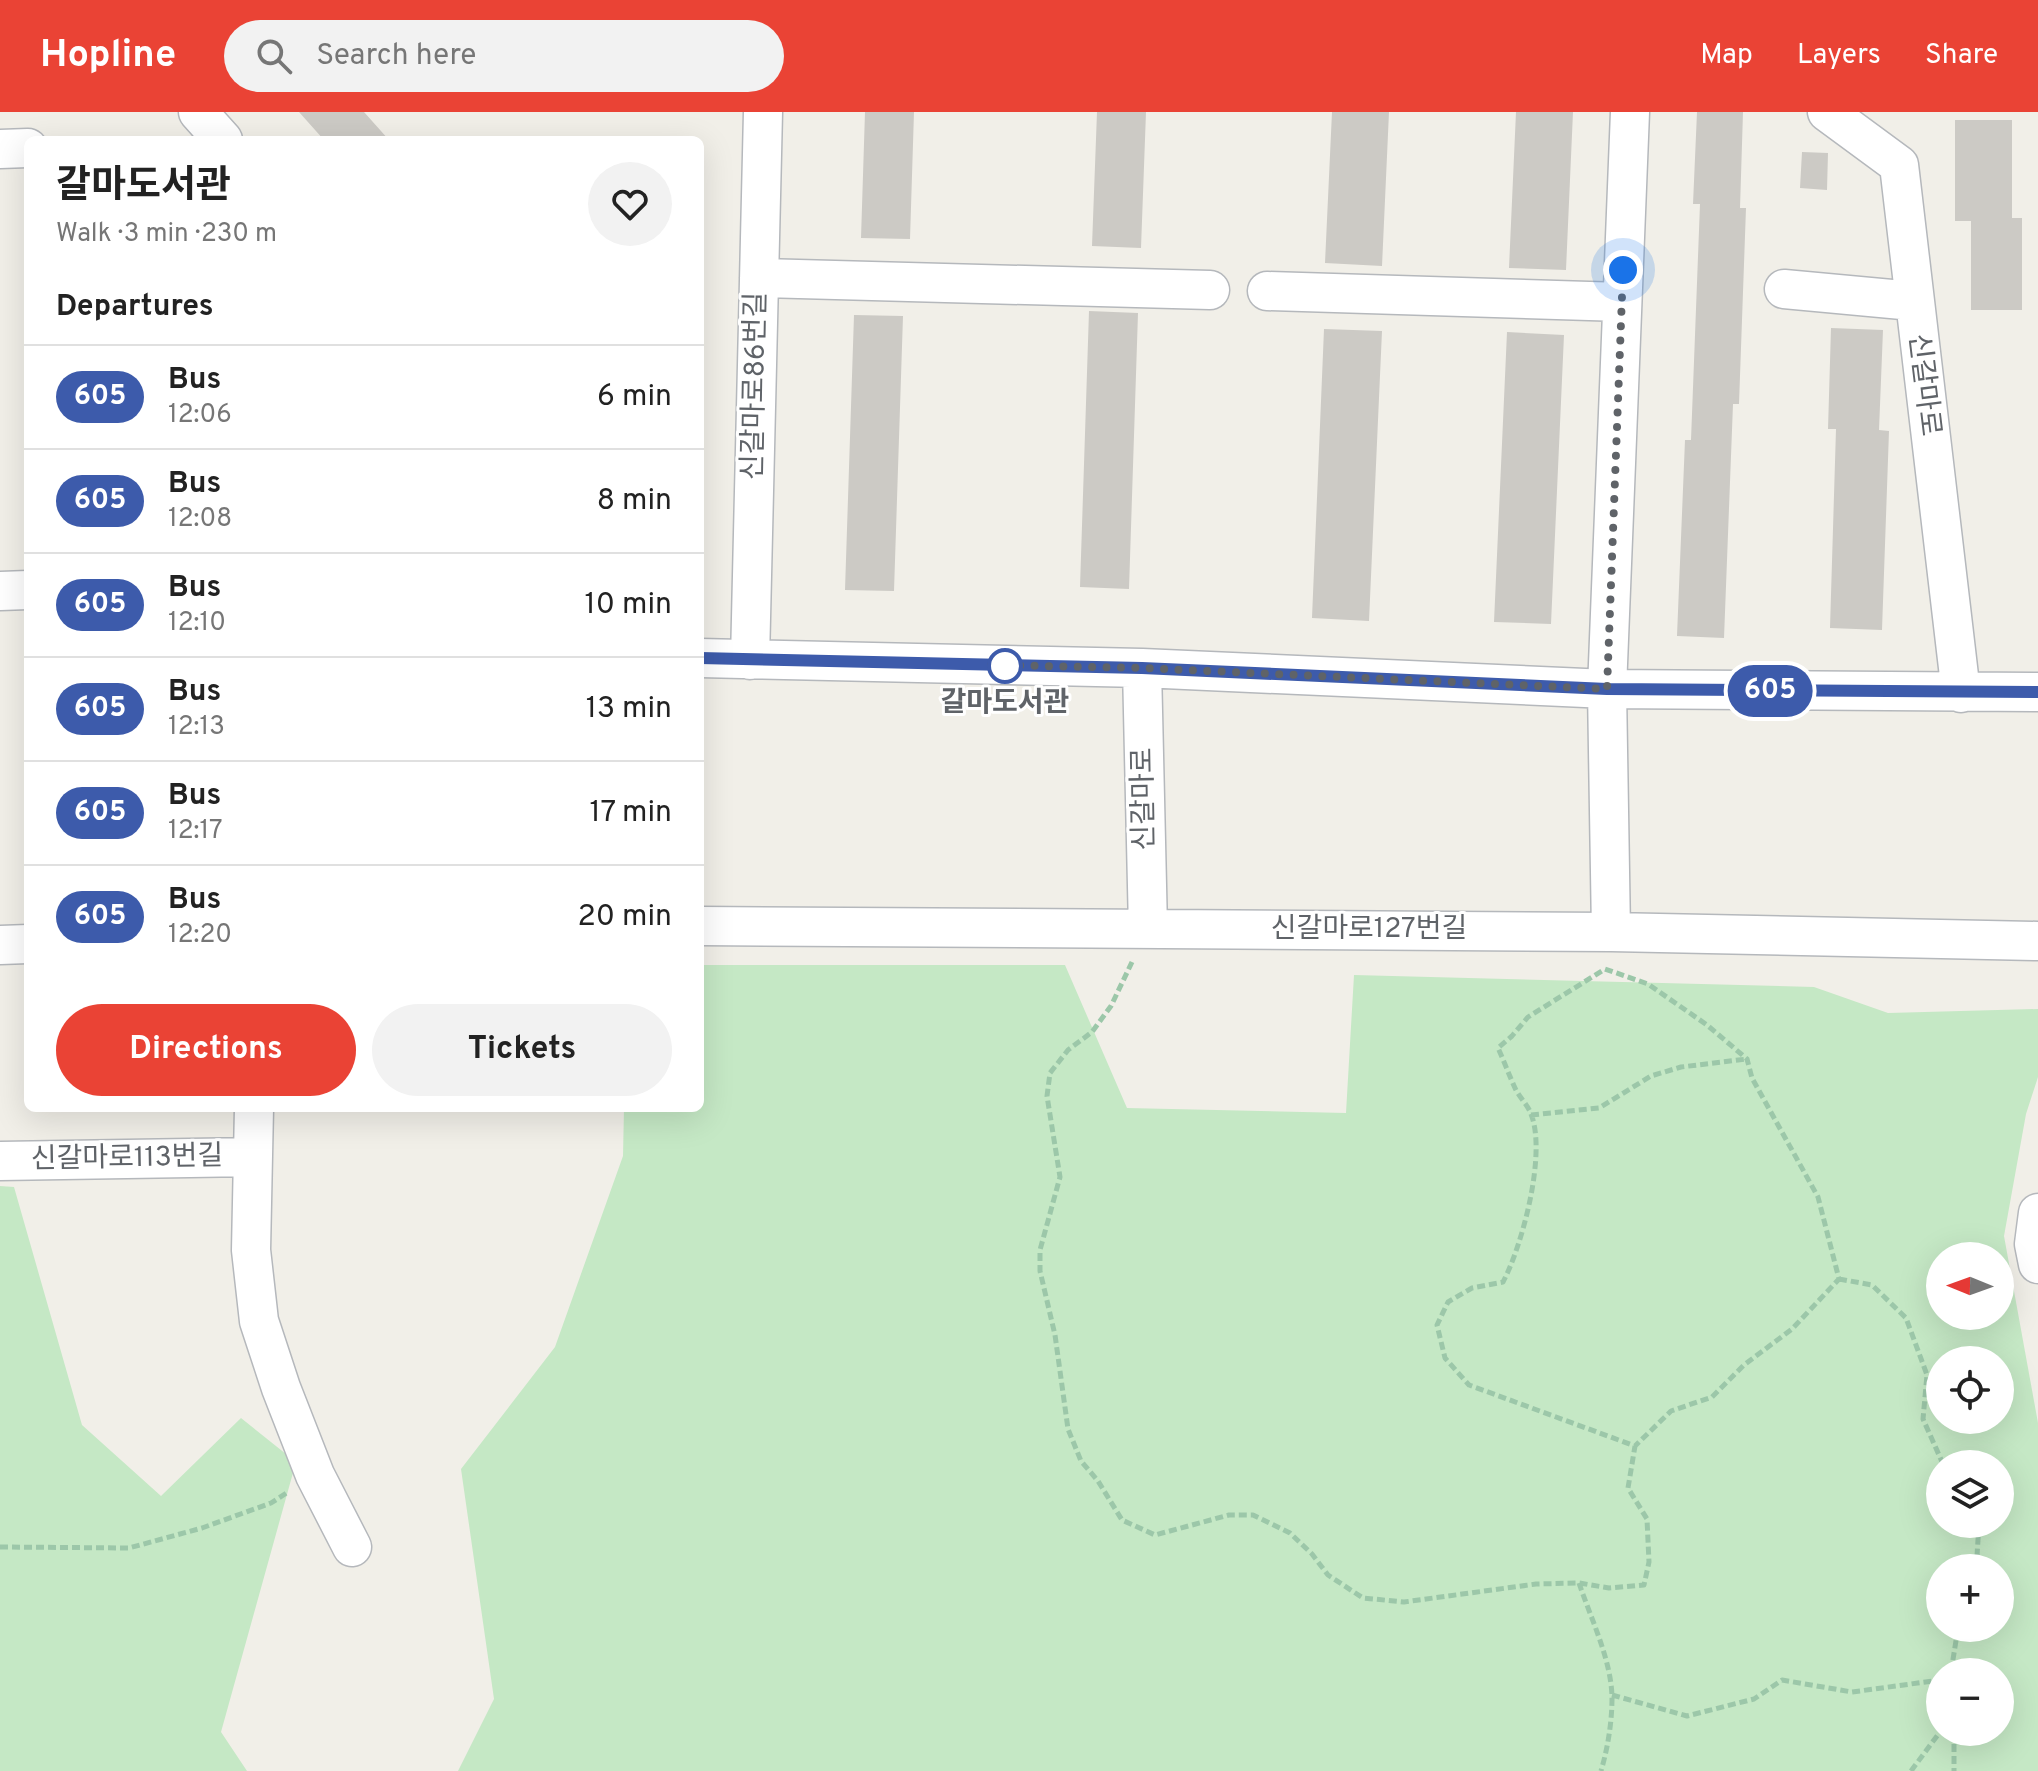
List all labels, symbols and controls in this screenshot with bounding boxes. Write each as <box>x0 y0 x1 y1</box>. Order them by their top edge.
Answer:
search box <box>224 20 784 92</box>
text: Hopline <box>40 32 176 81</box>
icon: search <box>252 34 296 78</box>
text: Search here <box>316 38 477 75</box>
text: Map <box>1700 38 1753 74</box>
text: Layers <box>1797 38 1881 74</box>
text: Share <box>1925 38 1998 74</box>
button: heart <box>588 162 672 246</box>
text: 갈마도서관 <box>56 163 231 212</box>
text: Walk · 3 min · 230 m <box>56 218 277 251</box>
your location <box>1603 250 1643 290</box>
text: Departures <box>56 289 214 326</box>
street label: 신갈마로86번길 <box>736 292 776 480</box>
street label: 신갈마로 <box>1899 332 1947 438</box>
text: Bus <box>168 362 221 399</box>
text: 605 <box>74 379 126 415</box>
text: 6 min <box>597 379 672 416</box>
text: 12:06 <box>168 399 232 432</box>
text: Bus <box>168 466 221 503</box>
text: 605 <box>74 483 126 519</box>
text: 8 min <box>597 483 672 520</box>
text: 12:08 <box>168 503 232 536</box>
text: Bus <box>168 570 221 607</box>
text: 605 <box>74 587 126 623</box>
text: 10 min <box>585 587 672 624</box>
text: 12:10 <box>168 607 226 640</box>
marker: 갈마도서관 <box>988 649 1022 683</box>
line badge: 605 <box>1724 665 1816 717</box>
text: 605 <box>1744 673 1796 709</box>
text: Bus <box>168 674 221 711</box>
place label: 갈마도서관 <box>941 686 1069 722</box>
text: 605 <box>74 691 126 727</box>
text: 13 min <box>586 691 672 728</box>
text: 12:13 <box>168 711 225 744</box>
street label: 신갈마로 <box>1126 747 1164 851</box>
text: Bus <box>168 778 221 815</box>
text: 605 <box>74 795 126 831</box>
text: 17 min <box>589 795 672 832</box>
text: 12:17 <box>168 815 223 848</box>
text: Bus <box>168 882 221 919</box>
text: 605 <box>74 899 126 935</box>
text: 20 min <box>577 899 672 936</box>
street label: 신갈마로127번길 <box>1271 912 1467 948</box>
text: 12:20 <box>168 919 232 952</box>
button: Directions <box>56 1004 356 1096</box>
button: Tickets <box>372 1004 672 1096</box>
street label: 신갈마로113번길 <box>31 1139 223 1179</box>
north arrow <box>1926 1242 2014 1330</box>
map controls <box>1926 1242 2014 1746</box>
button: locate <box>1926 1346 2014 1434</box>
button: layers <box>1926 1450 2014 1538</box>
button: + <box>1926 1554 2014 1642</box>
button: − <box>1926 1658 2014 1746</box>

